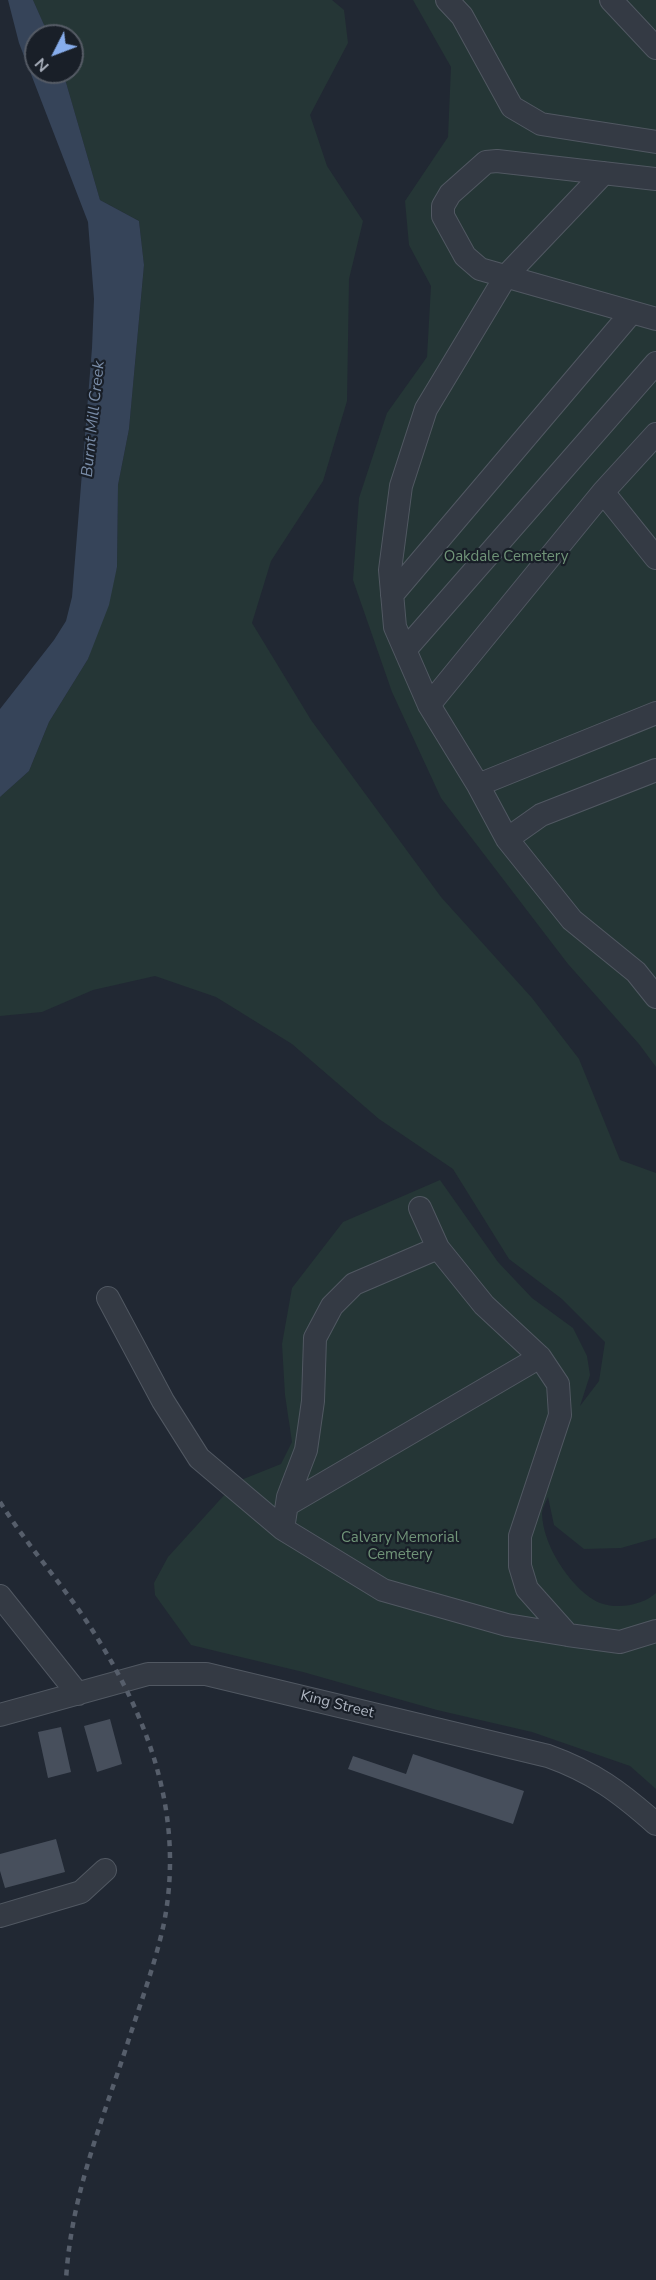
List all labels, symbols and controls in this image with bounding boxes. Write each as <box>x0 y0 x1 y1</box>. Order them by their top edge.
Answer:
north arrow <box>24 24 84 84</box>
text: N <box>30 53 54 77</box>
water label: Burnt Mill Creek <box>78 360 110 478</box>
park label: Oakdale Cemetery <box>444 548 568 566</box>
park label: Calvary Memorial Cemetery <box>341 1529 459 1564</box>
street label: King Street <box>298 1687 376 1723</box>

